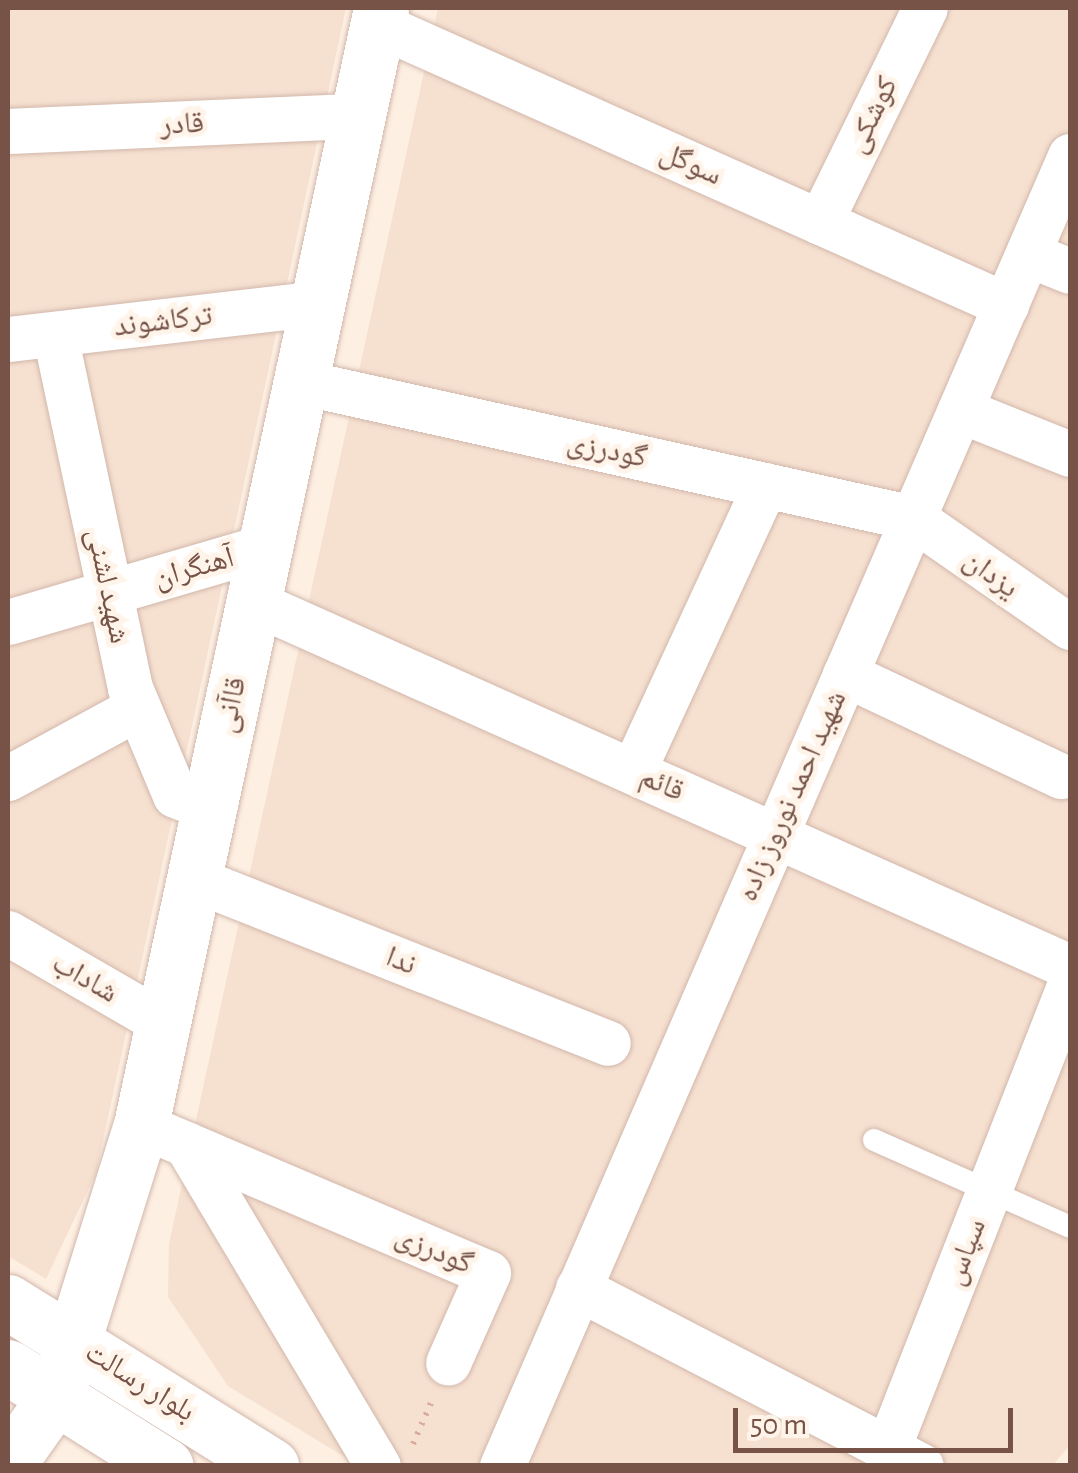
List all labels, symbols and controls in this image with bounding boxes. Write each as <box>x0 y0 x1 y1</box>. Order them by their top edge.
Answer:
street label: کوشکی <box>838 71 906 159</box>
street label: قادر <box>159 105 205 143</box>
street label: سوگل <box>654 135 728 193</box>
street label: ترکاشوند <box>112 297 214 345</box>
street label: گودرزی <box>564 424 650 476</box>
street label: شهید لشنی <box>78 525 138 647</box>
street label: آهنگران <box>150 539 238 597</box>
street label: یزدان <box>956 542 1026 606</box>
street label: قاآنی <box>208 674 254 736</box>
street label: شهید احمد نوروز زاده <box>729 685 855 907</box>
street label: قائم <box>634 759 690 809</box>
street label: ندا <box>381 939 421 983</box>
street label: شاداب <box>46 945 124 1011</box>
street label: سپاس <box>936 1214 994 1290</box>
street label: گودرزی <box>390 1218 478 1282</box>
street label: بلوار رسالت <box>78 1334 202 1430</box>
scale bar <box>738 1388 1018 1450</box>
text: 50 m <box>750 1410 807 1440</box>

